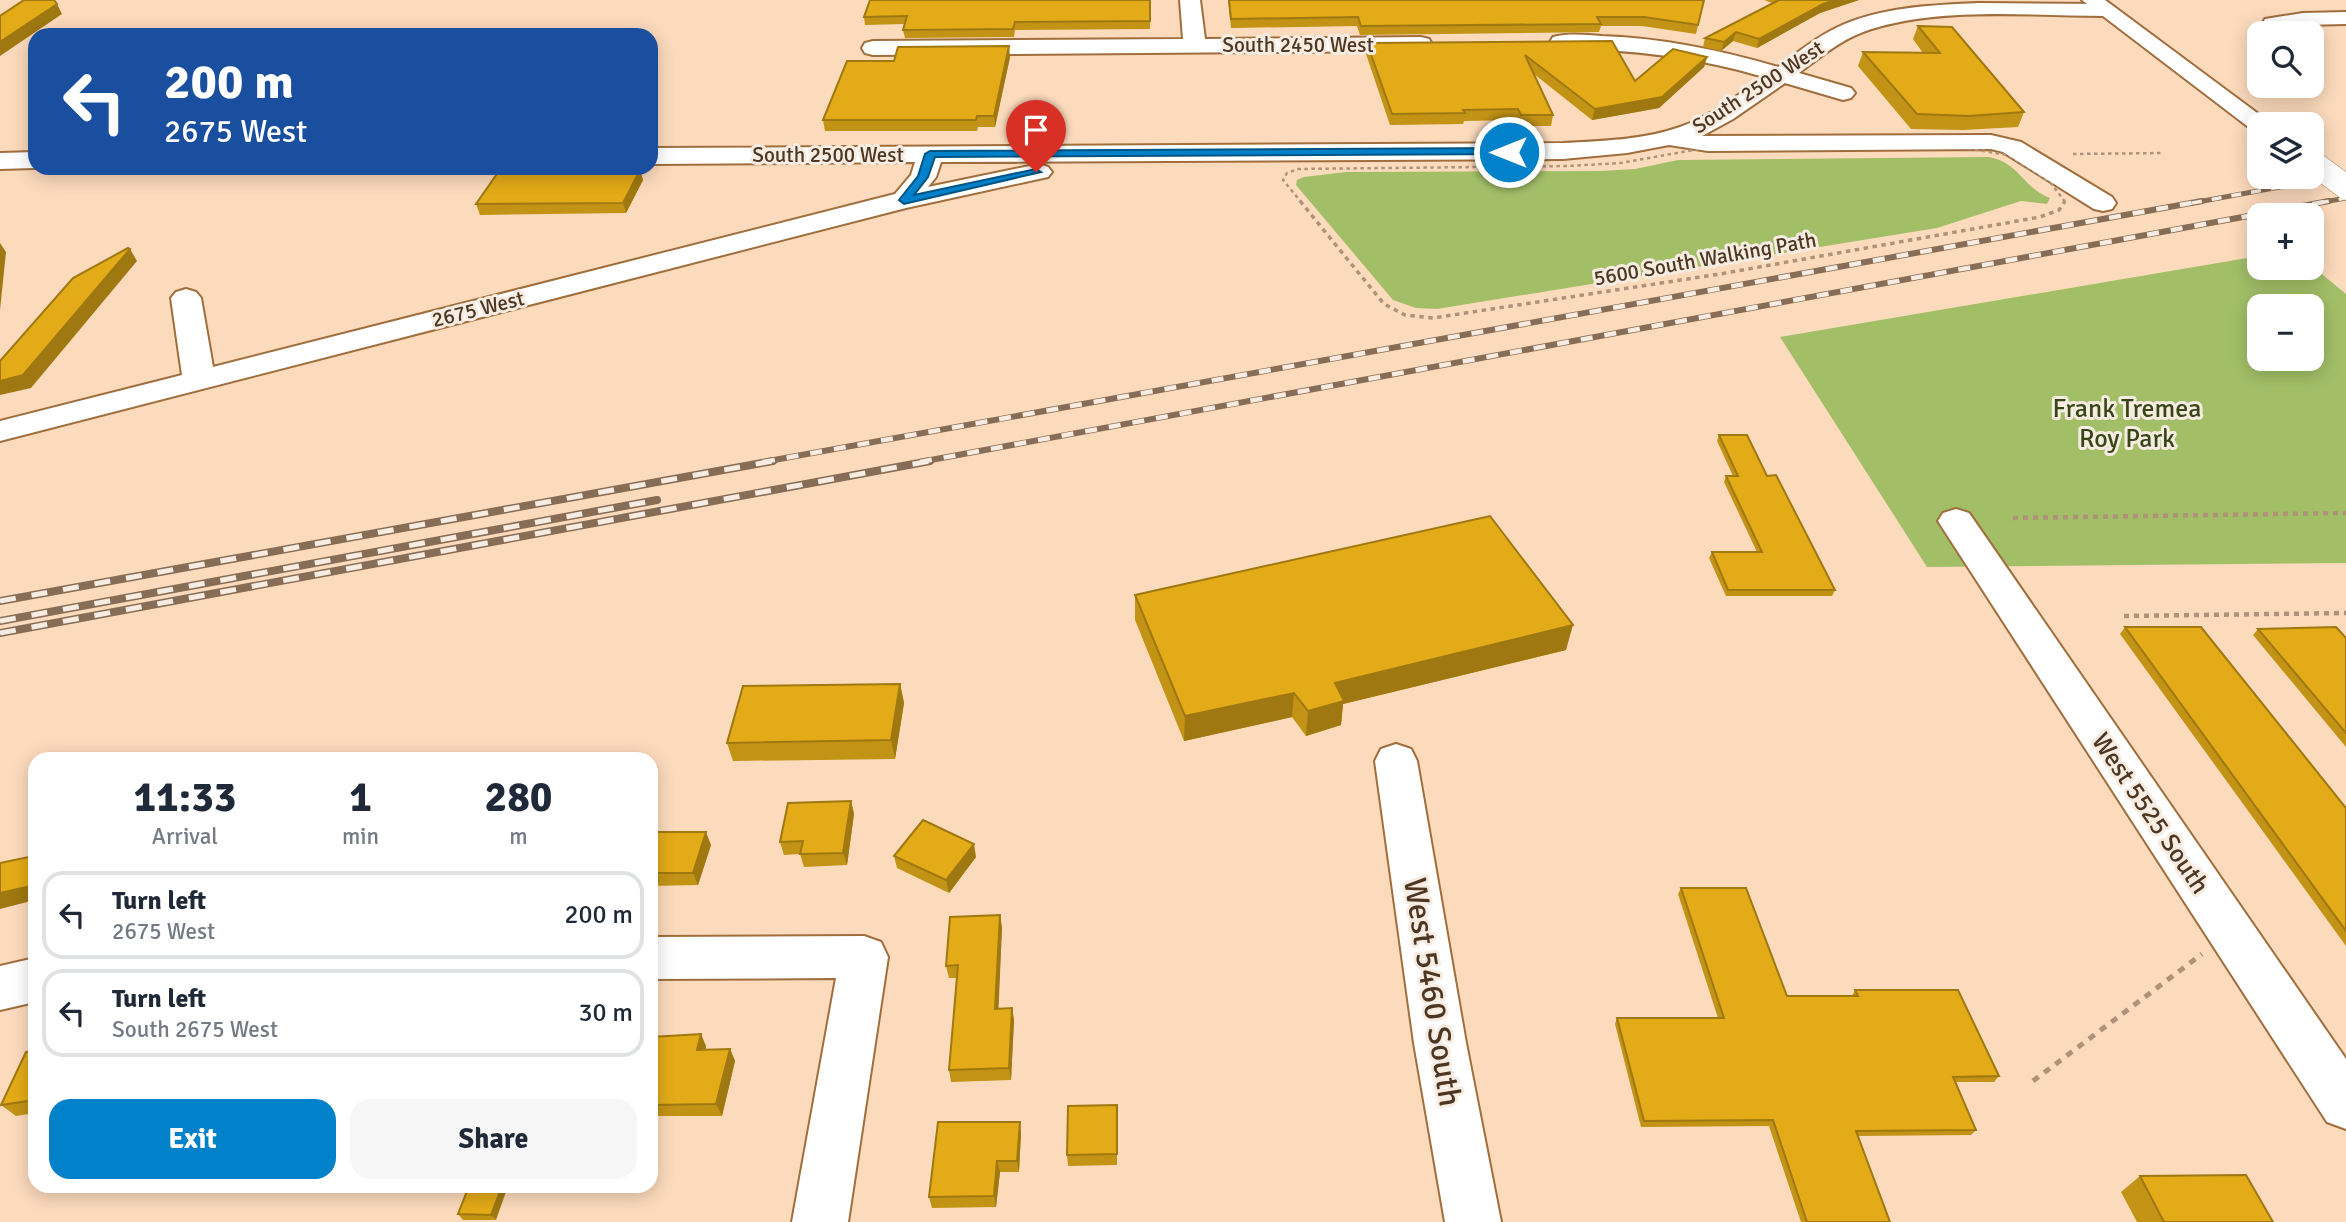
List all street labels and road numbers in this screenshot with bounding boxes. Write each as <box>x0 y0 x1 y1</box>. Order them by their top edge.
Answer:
street label: South 2450 West <box>1222 32 1374 58</box>
street label: South 2500 West <box>1687 35 1829 139</box>
street label: South 2500 West <box>752 142 904 168</box>
street label: 5600 South Walking Path <box>1592 227 1818 291</box>
street label: 2675 West <box>429 285 527 333</box>
street label: West 5525 South <box>2084 727 2216 900</box>
street label: West 5460 South <box>1395 875 1470 1109</box>

